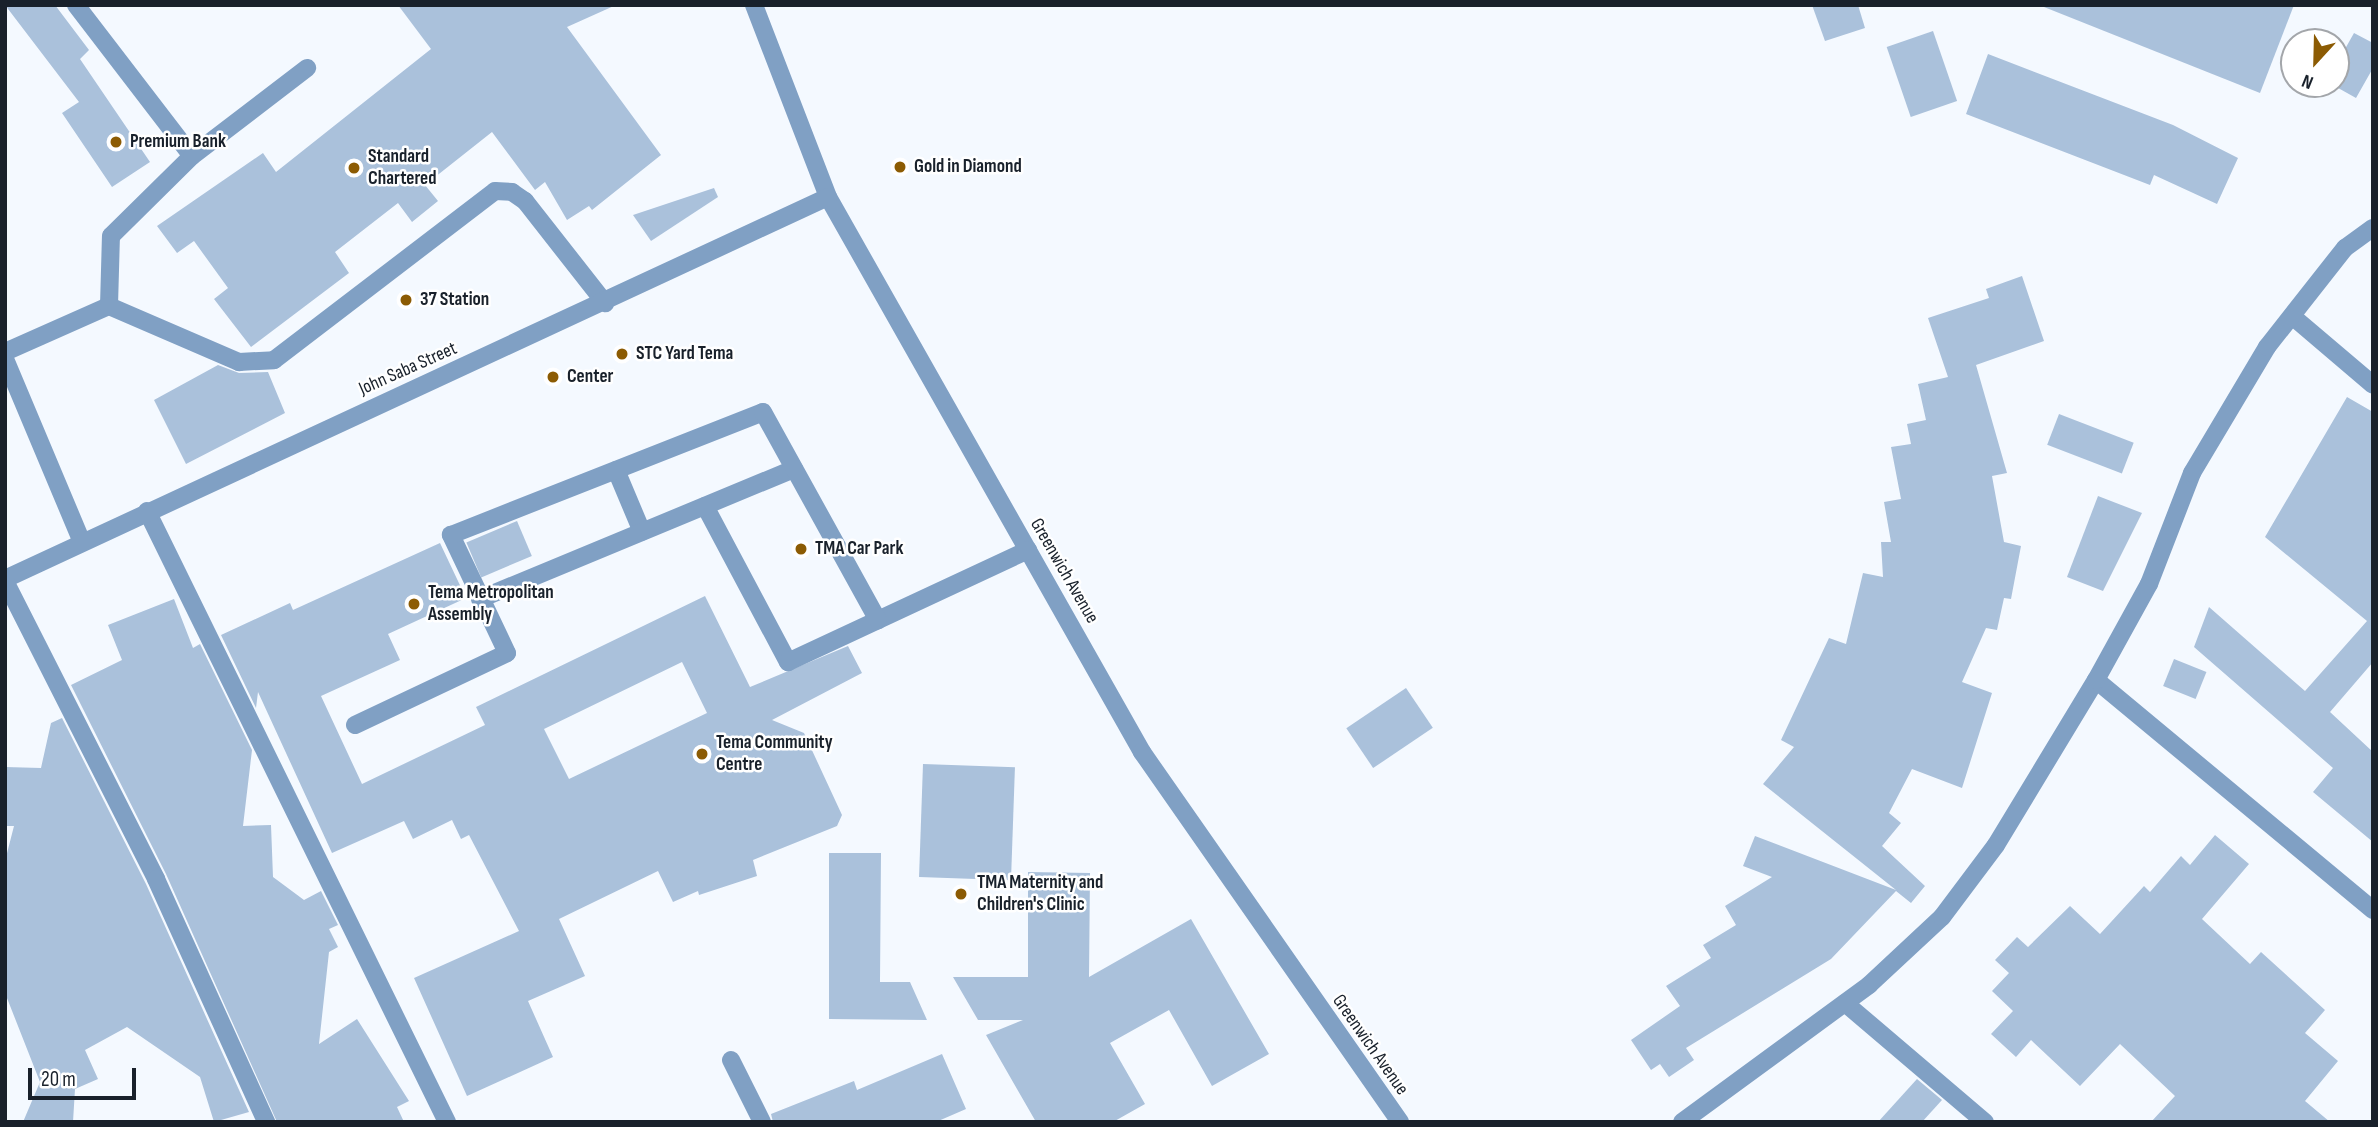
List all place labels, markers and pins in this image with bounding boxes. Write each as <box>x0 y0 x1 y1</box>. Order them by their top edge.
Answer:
place label: Premium Bank <box>130 131 226 153</box>
marker: Premium Bank <box>108 134 124 150</box>
place label: Standard Chartered <box>368 146 437 190</box>
place label: Gold in Diamond <box>914 156 1022 178</box>
marker: Gold in Diamond <box>892 159 908 175</box>
marker: Standard Chartered <box>346 160 362 176</box>
place label: 37 Station <box>420 289 489 311</box>
marker: 37 Station <box>398 292 414 308</box>
place label: STC Yard Tema <box>636 343 733 365</box>
marker: STC Yard Tema <box>614 346 630 362</box>
place label: Center <box>567 366 613 388</box>
marker: Center <box>545 369 561 385</box>
place label: TMA Car Park <box>815 538 903 560</box>
marker: TMA Car Park <box>793 541 809 557</box>
place label: Tema Metropolitan Assembly <box>428 582 554 626</box>
marker: Tema Metropolitan Assembly <box>406 596 422 612</box>
place label: Tema Community Centre <box>716 732 833 776</box>
marker: Tema Community Centre <box>694 746 710 762</box>
place label: TMA Maternity and Children's Clinic <box>977 872 1103 916</box>
marker: TMA Maternity and Children's Clinic <box>951 884 971 904</box>

